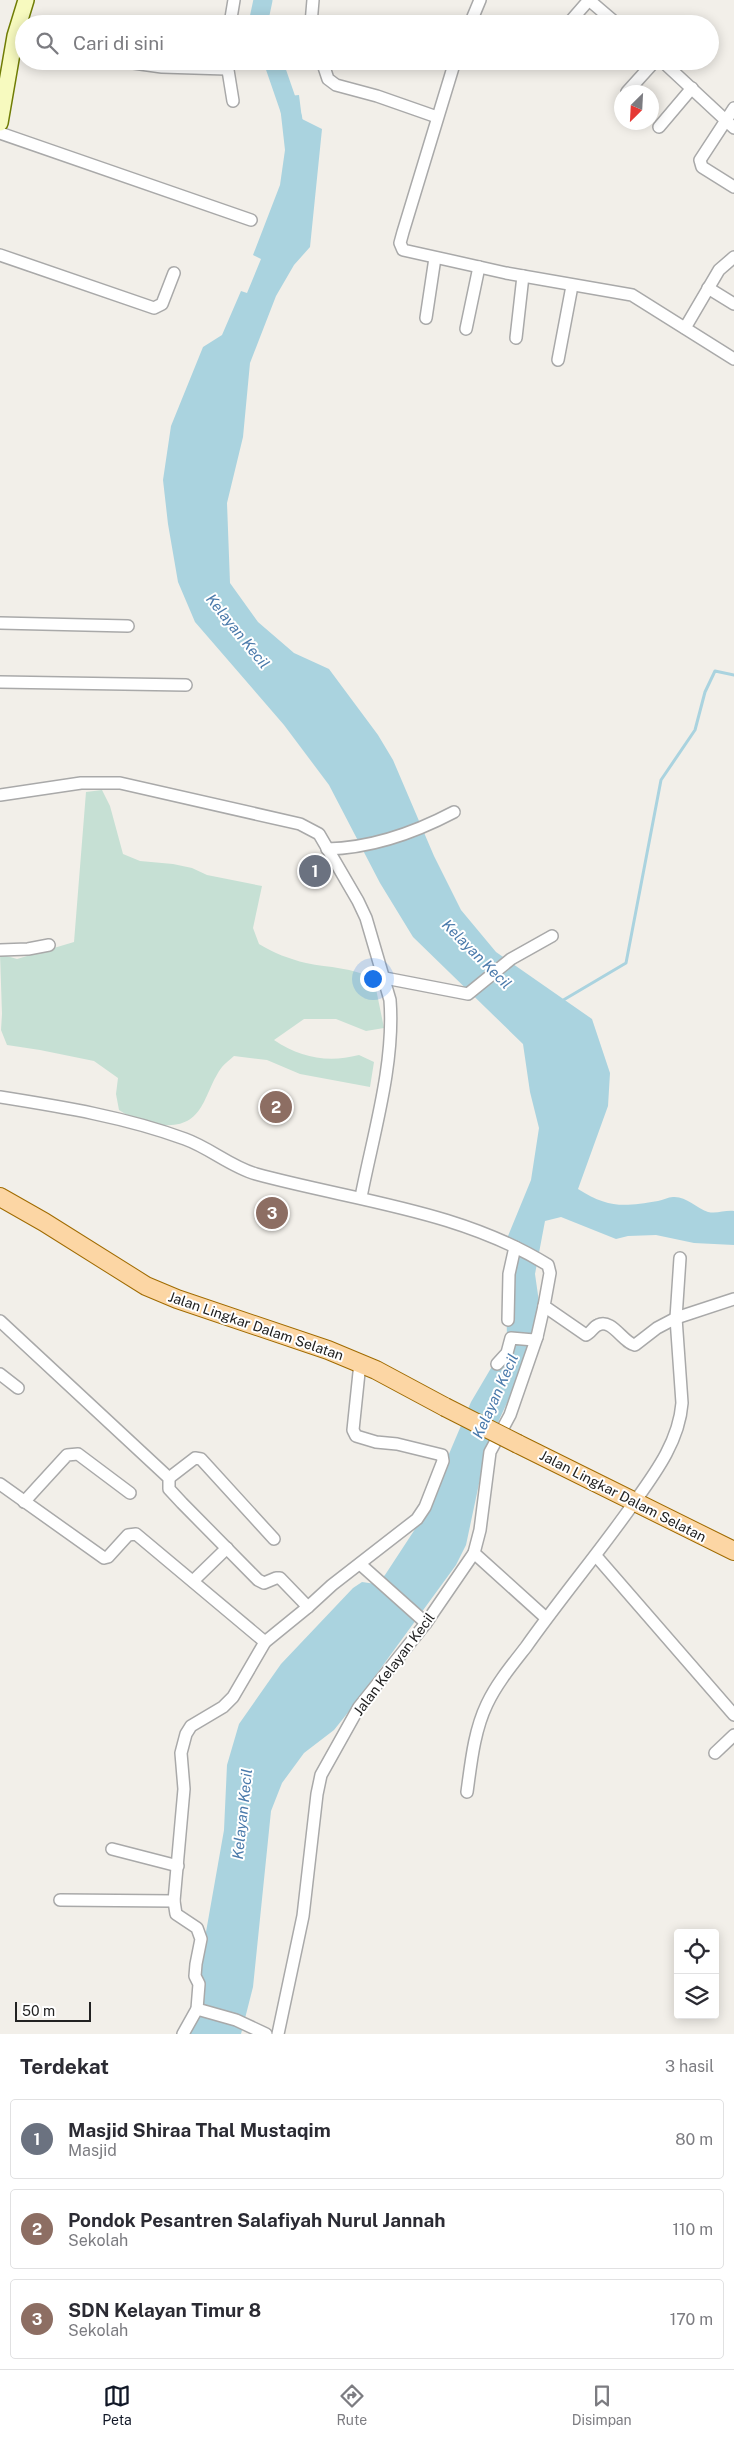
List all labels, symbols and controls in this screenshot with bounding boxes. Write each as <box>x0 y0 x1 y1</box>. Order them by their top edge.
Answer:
search box <box>15 15 719 70</box>
icon: search <box>33 29 61 57</box>
text: Cari di sini <box>73 32 164 54</box>
north arrow <box>614 85 659 130</box>
water label: Kelayan Kecil <box>203 590 273 672</box>
pin: 1 <box>299 852 331 890</box>
water label: Kelayan Kecil <box>439 916 515 992</box>
your location <box>360 966 386 992</box>
pin: 2 <box>260 1088 292 1126</box>
pin: 3 <box>256 1194 288 1232</box>
street label: Jalan Lingkar Dalam Selatan <box>166 1288 346 1364</box>
water label: Kelayan Kecil <box>469 1351 521 1441</box>
street label: Jalan Lingkar Dalam Selatan <box>537 1447 709 1545</box>
street label: Jalan Kelayan Kecil <box>350 1610 438 1718</box>
water label: Kelayan Kecil <box>229 1768 255 1860</box>
map controls <box>674 1929 719 2019</box>
button: locate <box>674 1929 719 1974</box>
button: layers <box>674 1974 719 2019</box>
scale bar <box>15 1999 91 2022</box>
text: 50 m <box>22 2003 55 2019</box>
text: Terdekat <box>20 2054 109 2079</box>
text: 3 hasil <box>665 2057 714 2076</box>
text: Masjid Shiraa Thal Mustaqim <box>68 2119 331 2141</box>
text: 1 <box>34 2130 40 2149</box>
text: 80 m <box>675 2130 713 2149</box>
text: Masjid <box>68 2141 117 2160</box>
text: Pondok Pesantren Salafiyah Nurul Jannah <box>68 2209 446 2231</box>
text: 2 <box>32 2220 42 2239</box>
text: 110 m <box>672 2220 713 2239</box>
text: Sekolah <box>68 2231 128 2250</box>
text: SDN Kelayan Timur 8 <box>68 2299 261 2321</box>
text: 3 <box>32 2310 42 2329</box>
text: 170 m <box>670 2310 713 2329</box>
text: Sekolah <box>68 2321 128 2340</box>
tab: Peta <box>102 2382 132 2428</box>
tab: Rute <box>336 2382 367 2428</box>
tab: Disimpan <box>572 2382 632 2428</box>

